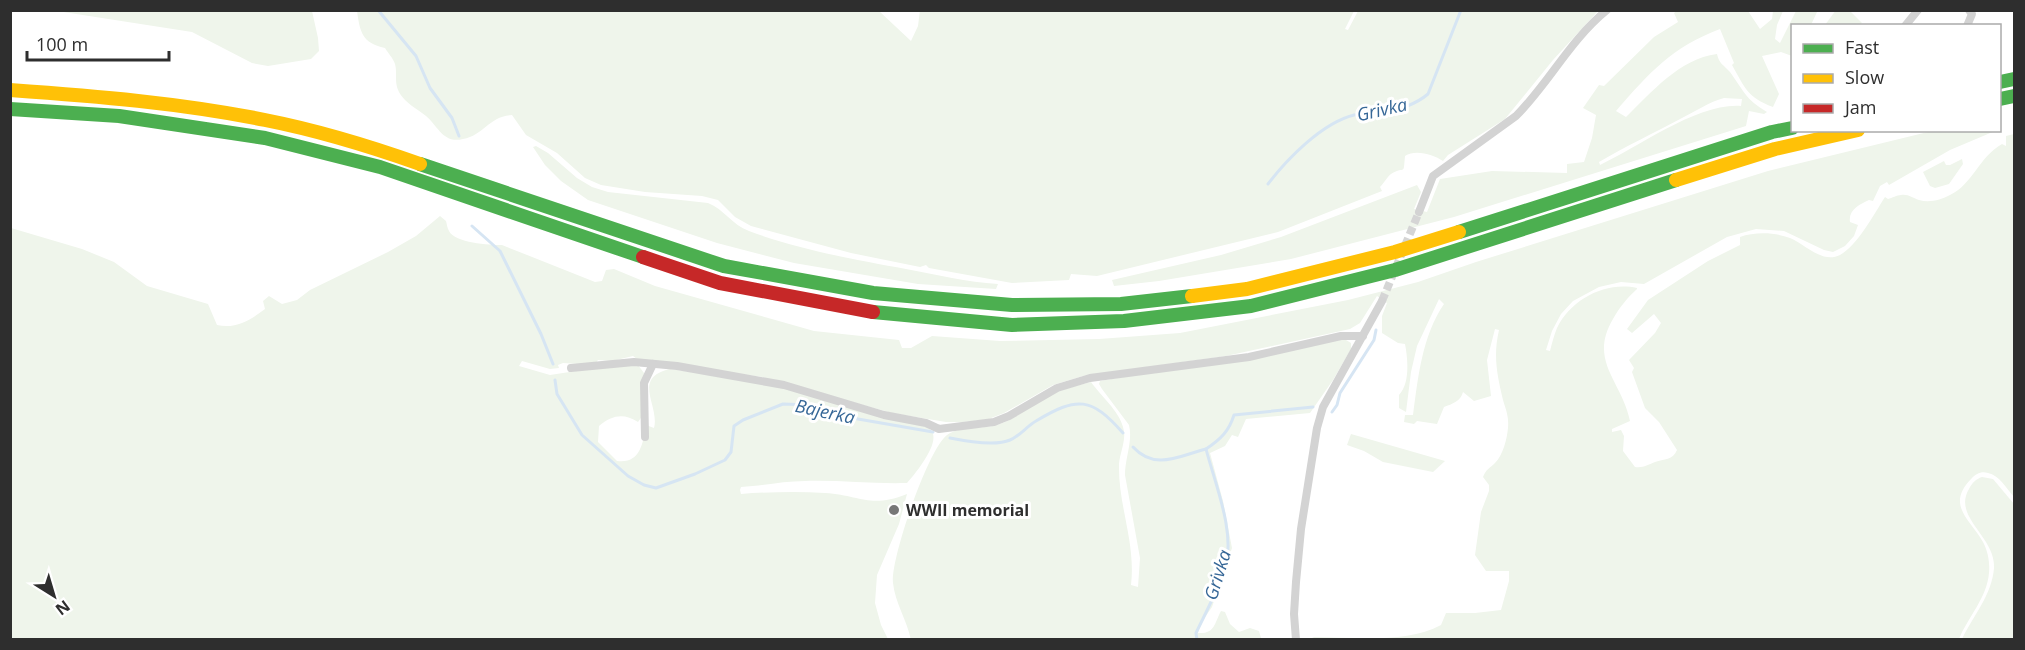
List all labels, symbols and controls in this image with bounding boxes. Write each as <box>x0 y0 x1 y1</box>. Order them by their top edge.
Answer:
scale bar <box>27 24 170 62</box>
legend <box>1791 24 2001 132</box>
text: 100 m <box>36 32 88 56</box>
text: Fast <box>1845 35 1879 59</box>
text: Slow <box>1845 65 1884 89</box>
water label: Grivka <box>1354 92 1409 126</box>
text: Jam <box>1843 95 1877 119</box>
water label: Bajerka <box>793 393 857 429</box>
place label: WWII memorial <box>906 499 1029 521</box>
marker: WWII memorial <box>887 503 901 517</box>
water label: Grivka <box>1198 547 1236 603</box>
north arrow <box>24 566 84 626</box>
text: N <box>51 595 75 621</box>

